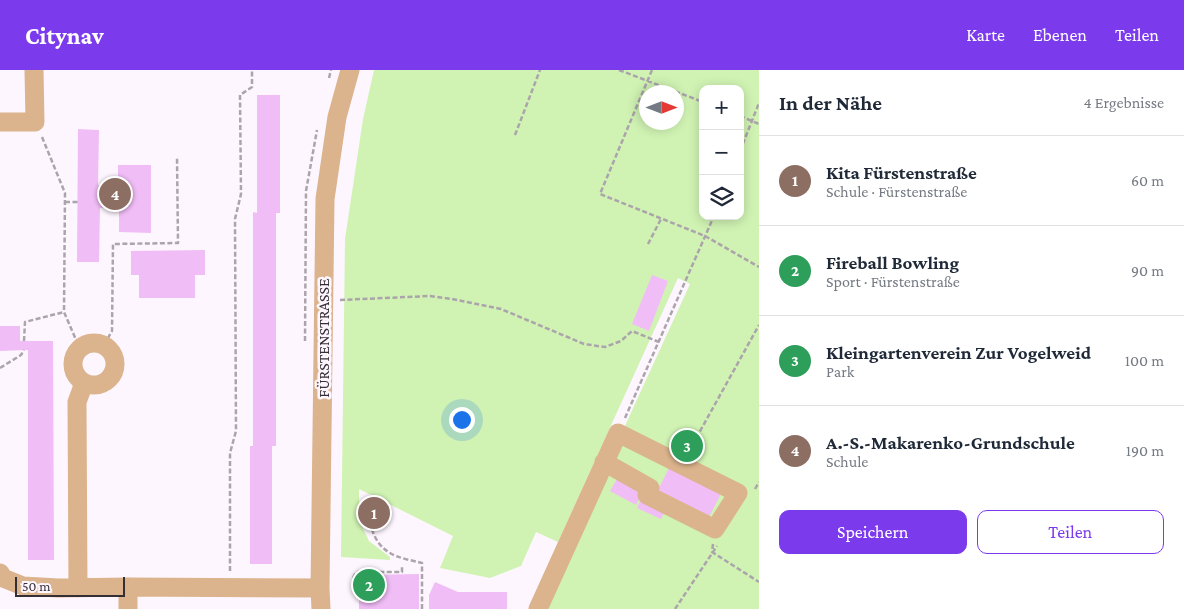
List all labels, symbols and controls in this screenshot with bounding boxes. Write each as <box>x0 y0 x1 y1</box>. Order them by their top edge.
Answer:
text: Citynav <box>25 22 104 49</box>
text: Karte <box>966 25 1005 45</box>
text: Ebenen <box>1033 25 1087 45</box>
text: Teilen <box>1115 25 1159 45</box>
north arrow <box>639 85 684 130</box>
map controls <box>699 85 744 220</box>
button: + <box>699 85 744 130</box>
text: In der Nähe <box>779 91 882 115</box>
text: 4 Ergebnisse <box>1084 94 1164 111</box>
button: − <box>699 130 744 175</box>
text: Kita Fürstenstraße <box>826 162 977 183</box>
text: 1 <box>792 172 798 189</box>
text: 60 m <box>1131 172 1164 189</box>
pin: 4 <box>99 175 131 213</box>
button: layers <box>699 175 744 220</box>
text: Schule · Fürstenstraße <box>826 183 967 200</box>
text: Fireball Bowling <box>826 252 959 273</box>
text: 2 <box>791 262 799 279</box>
text: 90 m <box>1131 262 1164 279</box>
text: Sport · Fürstenstraße <box>826 273 960 290</box>
street label: FÜRSTENSTRASSE <box>315 278 332 398</box>
text: Kleingartenverein Zur Vogelweid <box>826 342 1091 363</box>
text: 3 <box>791 352 799 369</box>
text: 100 m <box>1125 352 1164 369</box>
text: Park <box>826 363 854 380</box>
your location <box>449 407 475 433</box>
pin: 3 <box>671 427 703 465</box>
text: A.-S.-Makarenko-Grundschule <box>826 432 1075 453</box>
text: 4 <box>791 442 799 459</box>
text: 190 m <box>1126 442 1164 459</box>
text: Schule <box>826 453 868 470</box>
pin: 1 <box>358 494 390 532</box>
button: Speichern <box>779 510 967 554</box>
button: Teilen <box>977 510 1164 554</box>
pin: 2 <box>353 566 385 604</box>
scale bar <box>15 574 125 597</box>
text: 50 m <box>22 578 50 594</box>

